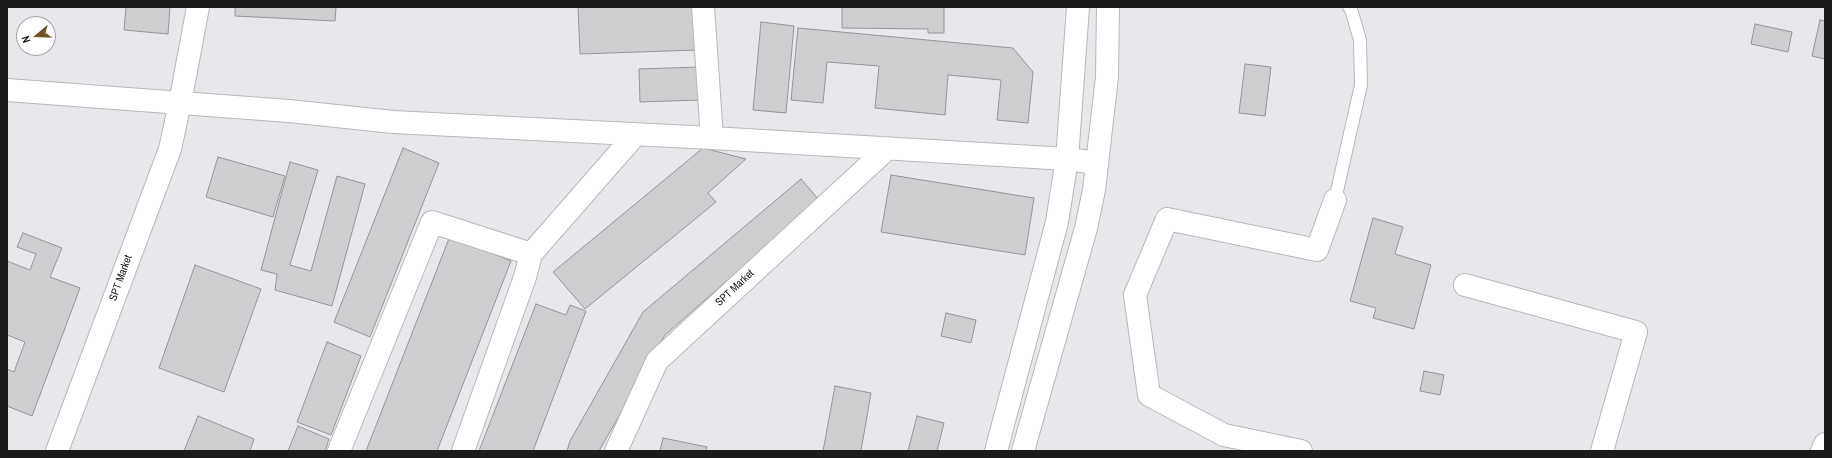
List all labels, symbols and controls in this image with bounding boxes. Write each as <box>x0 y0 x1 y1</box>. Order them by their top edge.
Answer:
north arrow <box>16 16 56 56</box>
text: N <box>18 34 33 45</box>
street label: SPT Market <box>107 253 135 303</box>
street label: SPT Market <box>713 267 757 309</box>

